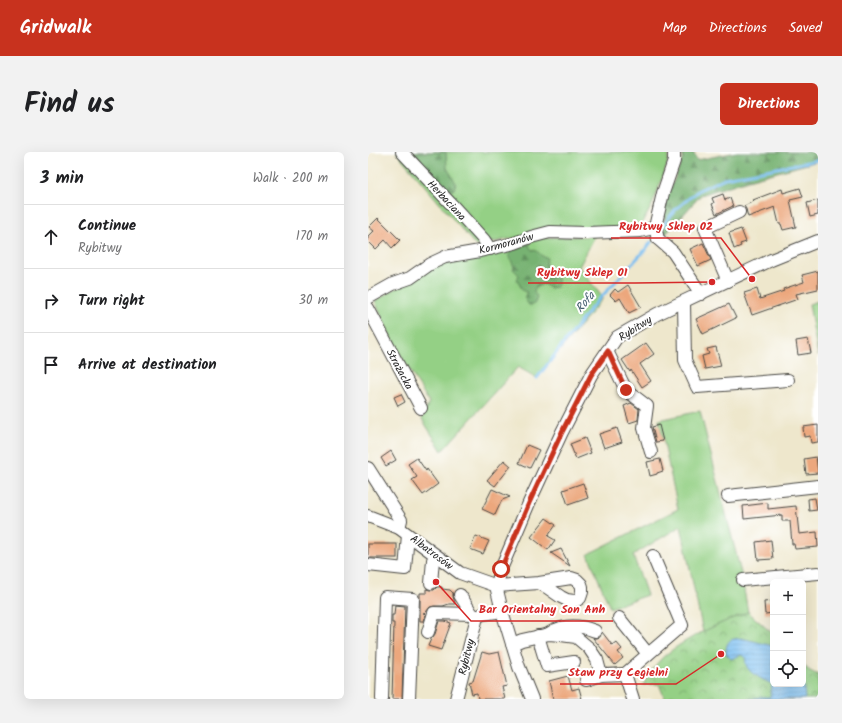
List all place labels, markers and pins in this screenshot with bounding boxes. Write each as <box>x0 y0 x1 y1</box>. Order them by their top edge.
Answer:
callout: Rybitwy Sklep 02 <box>611 214 721 238</box>
callout: Rybitwy Sklep 01 <box>528 259 635 283</box>
callout: Bar Orientalny Son Anh <box>471 597 613 621</box>
callout: Staw przy Cegielni <box>560 660 676 684</box>

